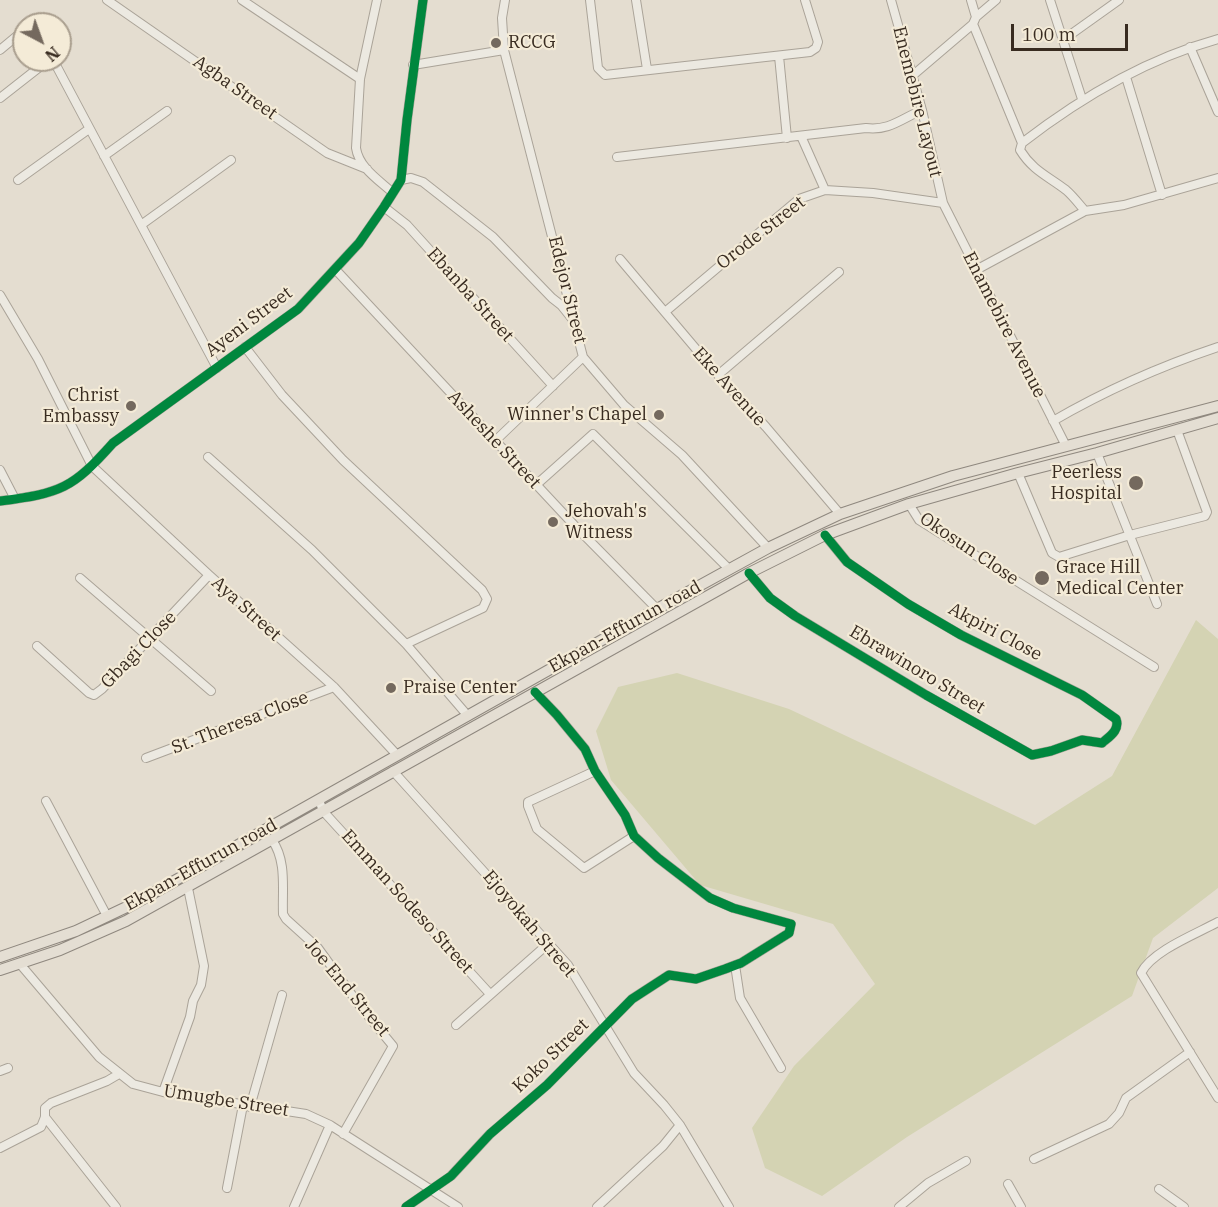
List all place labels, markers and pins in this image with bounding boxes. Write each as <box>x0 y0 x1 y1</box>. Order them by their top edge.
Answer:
place label: RCCG <box>508 32 556 54</box>
marker: RCCG <box>489 36 503 50</box>
place label: Christ Embassy <box>43 385 119 428</box>
marker: Christ Embassy <box>124 399 138 413</box>
place label: Winner's Chapel <box>507 404 647 426</box>
marker: Winner's Chapel <box>652 408 666 422</box>
place label: Peerless Hospital <box>1051 462 1122 504</box>
marker: Peerless Hospital <box>1127 474 1145 492</box>
place label: Jehovah's Witness <box>565 501 647 544</box>
marker: Jehovah's Witness <box>546 515 560 529</box>
place label: Grace Hill Medical Center <box>1056 557 1183 600</box>
marker: Grace Hill Medical Center <box>1033 569 1051 587</box>
place label: Praise Center <box>403 677 517 699</box>
marker: Praise Center <box>384 681 398 695</box>

